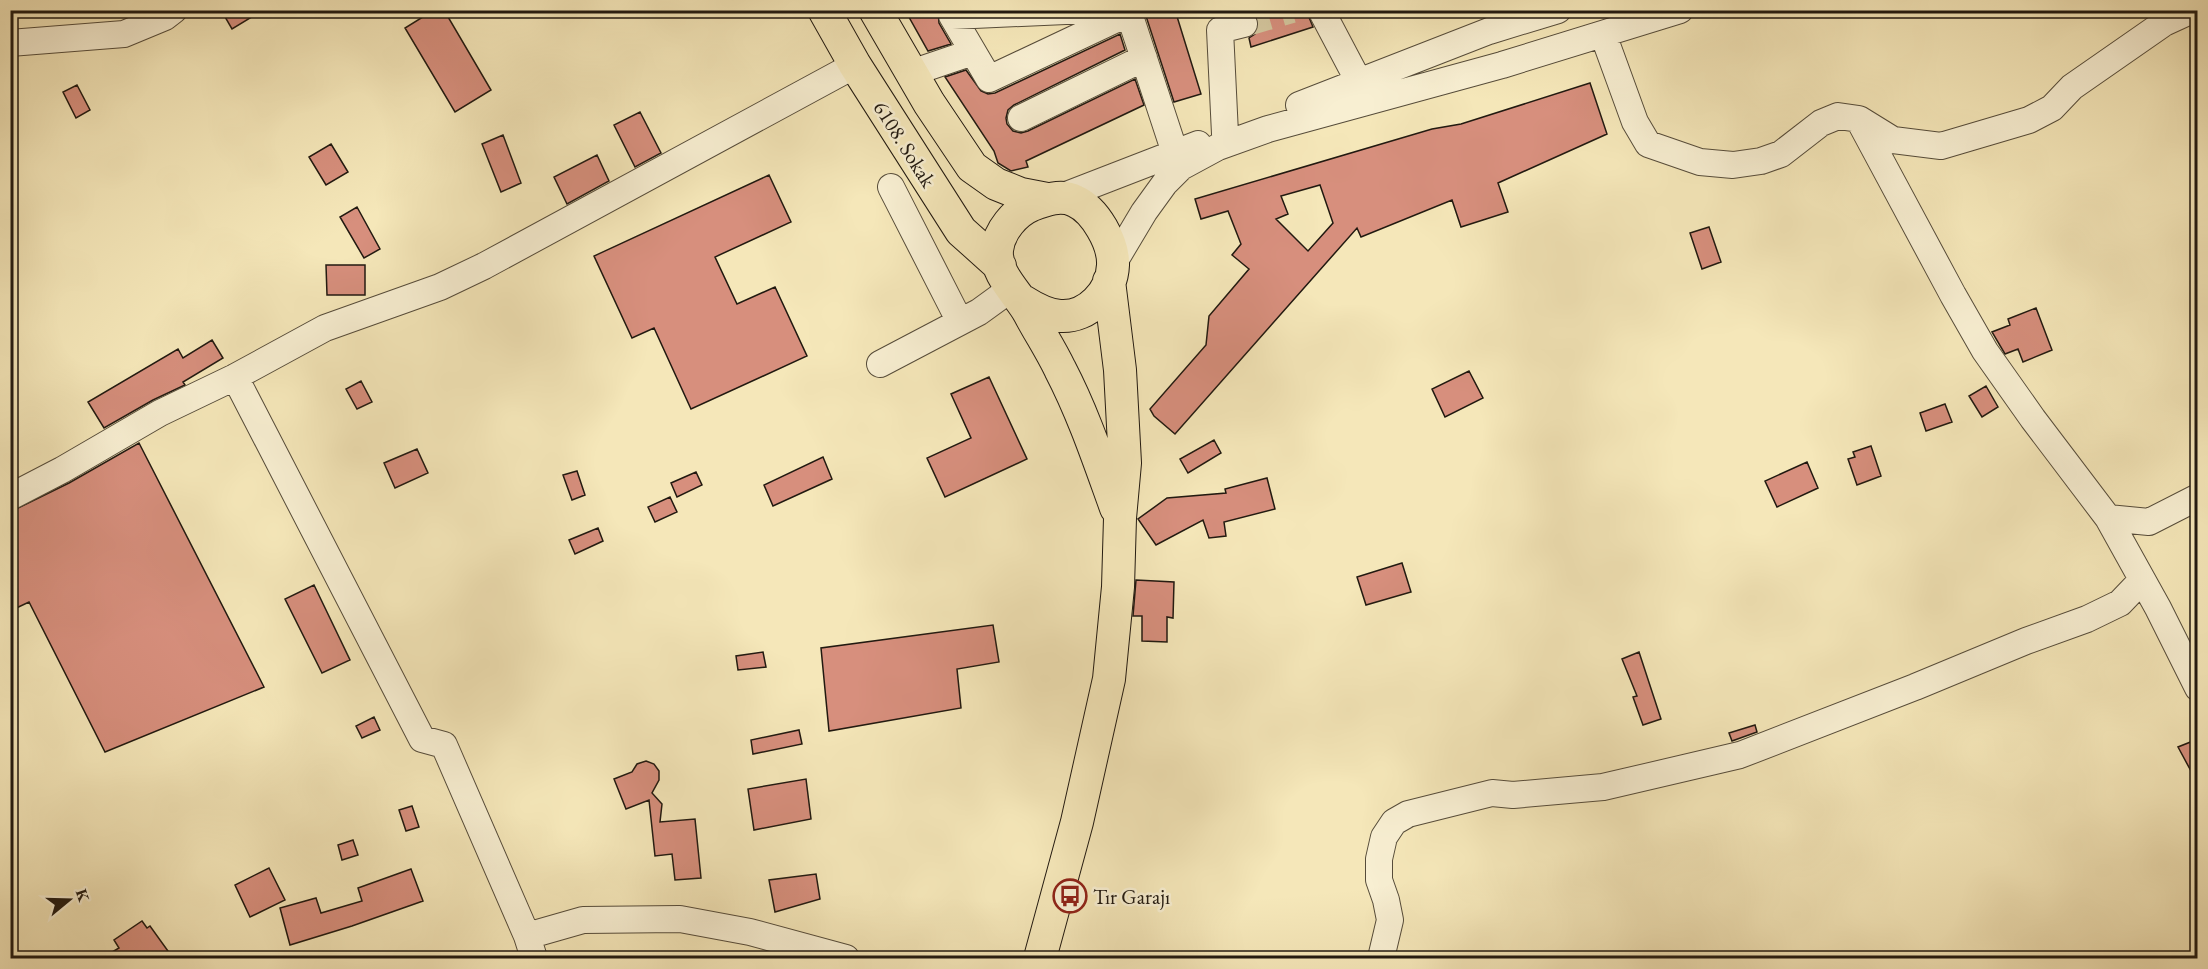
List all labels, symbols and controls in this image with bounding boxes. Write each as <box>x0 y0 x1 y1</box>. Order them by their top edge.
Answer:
street label: 6108. Sokak <box>868 96 943 193</box>
north arrow <box>39 870 99 930</box>
bus stop icon: Tır Garajı <box>1052 878 1088 914</box>
place label: Tır Garajı <box>1093 883 1170 910</box>
text: K <box>71 886 95 905</box>

